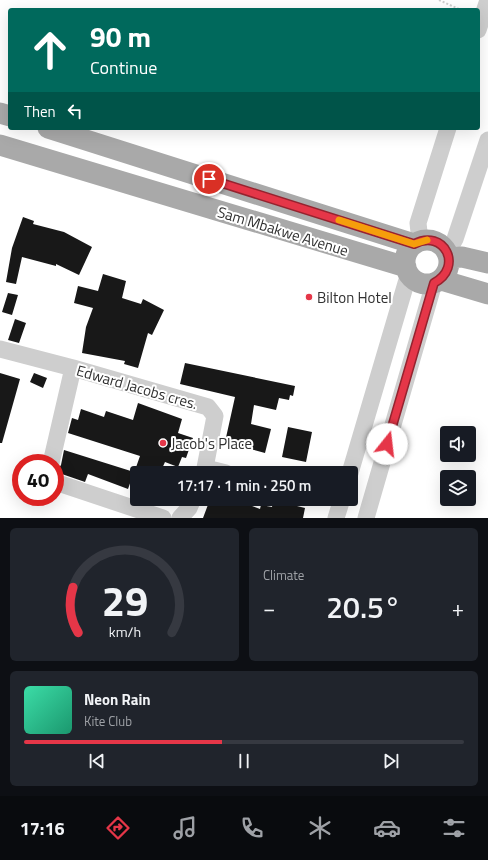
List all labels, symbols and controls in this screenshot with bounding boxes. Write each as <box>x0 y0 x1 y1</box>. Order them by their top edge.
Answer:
text: 90 m <box>90 15 151 58</box>
icon: ahead <box>24 24 76 76</box>
text: Continue <box>90 54 157 81</box>
text: Then <box>24 100 56 123</box>
icon: left <box>64 100 86 122</box>
pin <box>192 162 226 196</box>
icon: arrive <box>198 168 220 190</box>
street label: Sam Mbakwe Avenue <box>215 200 351 262</box>
place label: Bilton Hotel <box>317 286 392 309</box>
marker: Bilton Hotel <box>304 292 314 302</box>
street label: Edward Jacobs cres. <box>74 359 200 415</box>
position arrow <box>366 423 408 465</box>
map controls <box>440 426 476 506</box>
button: sound <box>440 426 476 462</box>
place label: Jacob's Place <box>171 432 252 455</box>
marker: Jacob's Place <box>158 438 168 448</box>
speed limit sign: 40 <box>12 454 64 506</box>
button: layers <box>440 470 476 506</box>
text: 17:17 · 1 min · 250 m <box>177 474 311 497</box>
text: Climate <box>263 565 304 585</box>
text: 29 <box>101 568 148 631</box>
text: 20.5° <box>326 584 401 630</box>
text: − <box>263 591 275 625</box>
text: + <box>452 591 464 625</box>
text: km/h <box>108 620 141 642</box>
text: Neon Rain <box>84 688 151 711</box>
text: Kite Club <box>84 711 132 731</box>
icon: previous <box>86 750 108 772</box>
icon: pause <box>233 750 255 772</box>
icon: next <box>380 750 402 772</box>
icon: directions <box>104 814 132 842</box>
icon: music <box>171 814 199 842</box>
icon: phone <box>238 814 266 842</box>
icon: climate <box>306 814 334 842</box>
icon: car <box>373 814 401 842</box>
icon: filters <box>440 814 468 842</box>
text: 17:16 <box>20 815 65 842</box>

